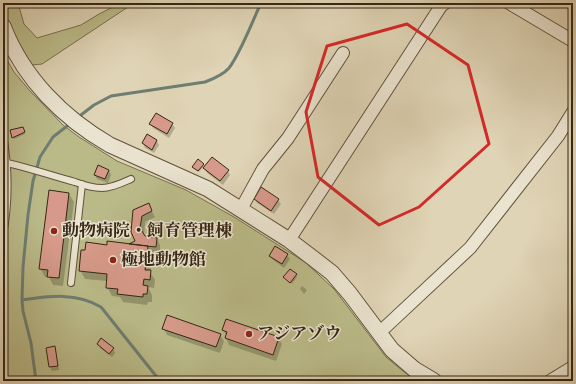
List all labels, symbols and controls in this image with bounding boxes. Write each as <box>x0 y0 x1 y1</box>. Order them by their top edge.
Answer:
place label: 動物病院・飼育管理棟 <box>62 220 232 242</box>
marker: 動物病院・飼育管理棟 <box>49 226 59 236</box>
place label: 極地動物館 <box>121 249 206 271</box>
marker: 極地動物館 <box>108 255 118 265</box>
place label: アジアゾウ <box>257 323 341 345</box>
marker: アジアゾウ <box>244 329 254 339</box>

